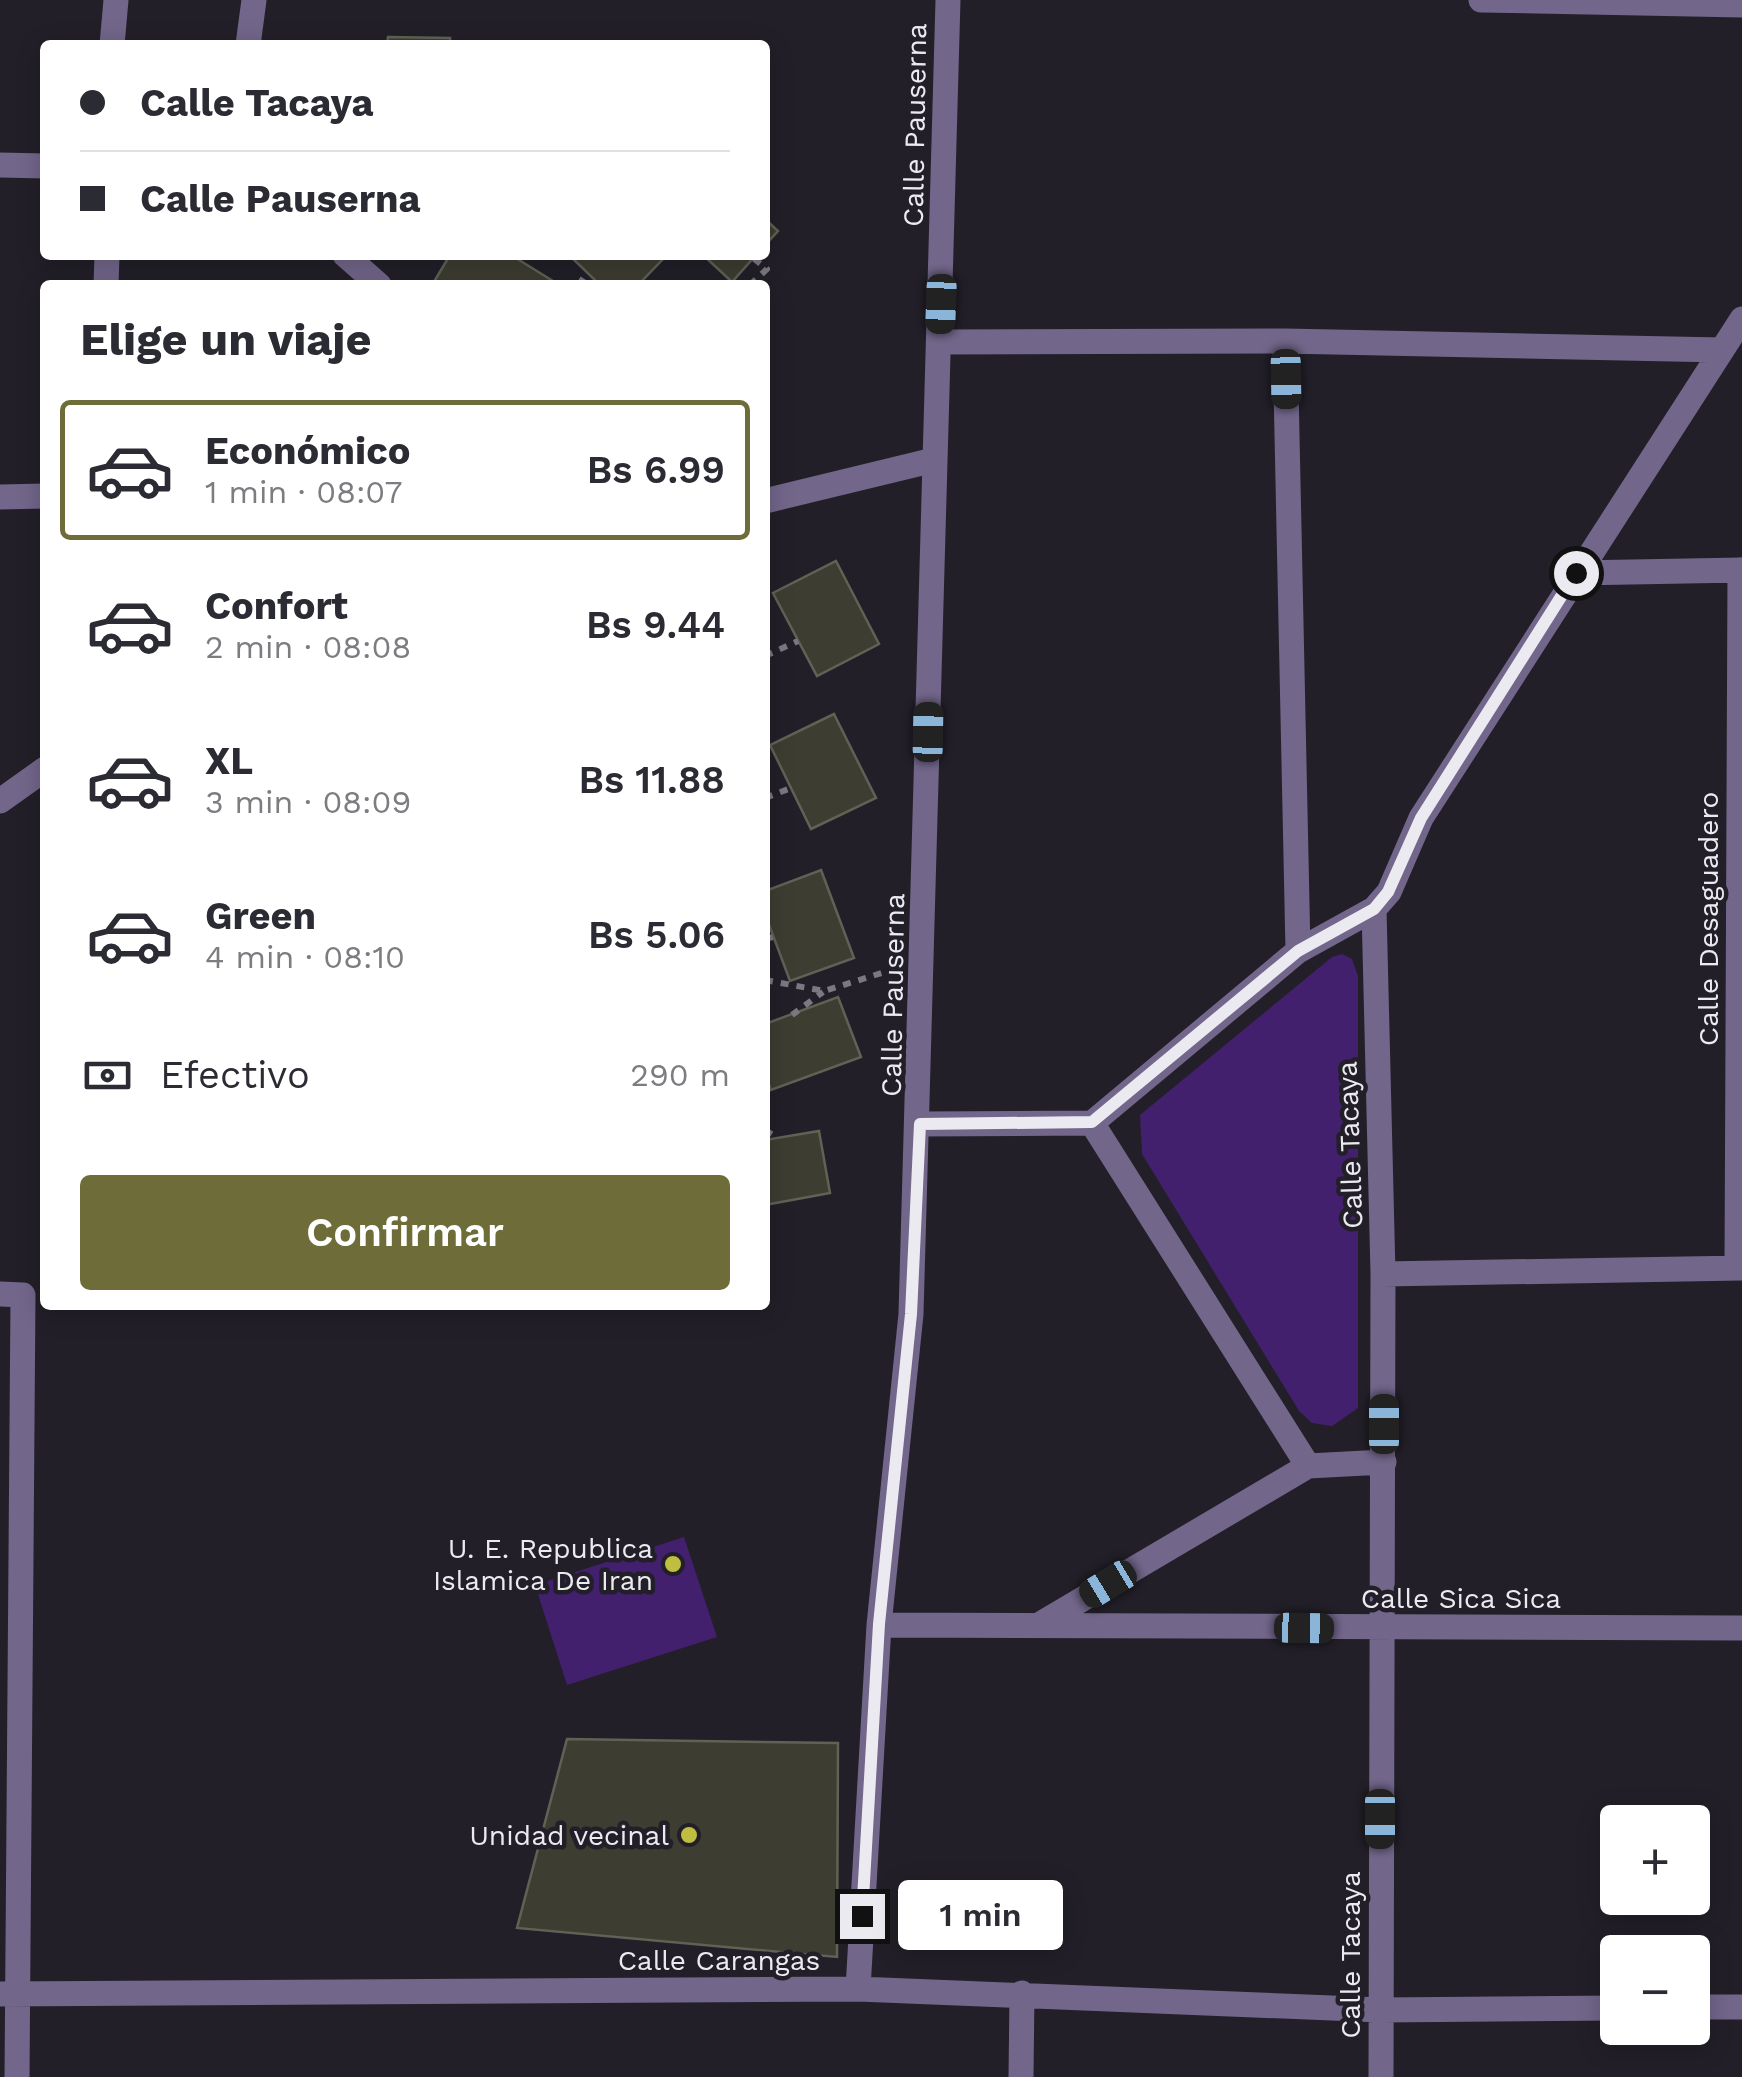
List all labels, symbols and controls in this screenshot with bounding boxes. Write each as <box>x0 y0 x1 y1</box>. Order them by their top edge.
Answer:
street label: Calle Pauserna <box>897 23 933 227</box>
text: Calle Tacaya <box>140 81 374 125</box>
text: Calle Pauserna <box>140 177 421 221</box>
car <box>925 273 957 335</box>
text: Elige un viaje <box>80 313 372 366</box>
car <box>1270 349 1302 409</box>
icon: car <box>85 425 175 515</box>
text: Económico <box>205 429 410 473</box>
text: Bs 6.99 <box>587 448 725 492</box>
text: 1 min · 08:07 <box>205 473 403 511</box>
route start <box>1554 551 1599 596</box>
icon: car <box>85 580 175 670</box>
text: Confort <box>205 584 348 628</box>
text: Bs 9.44 <box>586 603 725 647</box>
text: 2 min · 08:08 <box>205 628 411 666</box>
car <box>912 702 944 762</box>
icon: car <box>85 735 175 825</box>
text: XL <box>205 739 253 783</box>
text: Bs 11.88 <box>578 758 725 802</box>
text: 3 min · 08:09 <box>205 783 411 821</box>
street label: Calle Desaguadero <box>1692 792 1725 1046</box>
icon: car <box>85 890 175 980</box>
street label: Calle Pauserna <box>875 893 911 1097</box>
text: Green <box>205 894 316 938</box>
text: Bs 5.06 <box>588 913 725 957</box>
text: 4 min · 08:10 <box>205 938 405 976</box>
icon: cash <box>80 1048 135 1103</box>
text: Efectivo <box>160 1053 310 1097</box>
text: 290 m <box>630 1056 730 1094</box>
street label: Calle Tacaya <box>1331 1060 1369 1229</box>
button: Confirmar <box>80 1175 730 1290</box>
car <box>1369 1394 1399 1454</box>
place label: U. E. Republica Islamica De Iran <box>433 1532 653 1597</box>
marker: U. E. Republica Islamica De Iran <box>662 1553 684 1575</box>
car <box>1075 1556 1141 1612</box>
street label: Calle Sica Sica <box>1361 1582 1561 1615</box>
car <box>1274 1612 1334 1644</box>
car <box>1365 1789 1395 1849</box>
map controls <box>1600 1805 1710 2045</box>
button: + <box>1600 1805 1710 1915</box>
place label: Unidad vecinal <box>469 1819 669 1852</box>
marker: Unidad vecinal <box>678 1824 700 1846</box>
street label: Calle Tacaya <box>1334 1871 1367 2039</box>
callout: 1 min <box>897 1881 1062 1951</box>
route end <box>840 1894 885 1939</box>
text: 1 min <box>939 1896 1022 1934</box>
button: − <box>1600 1935 1710 2045</box>
street label: Calle Carangas <box>618 1944 820 1977</box>

